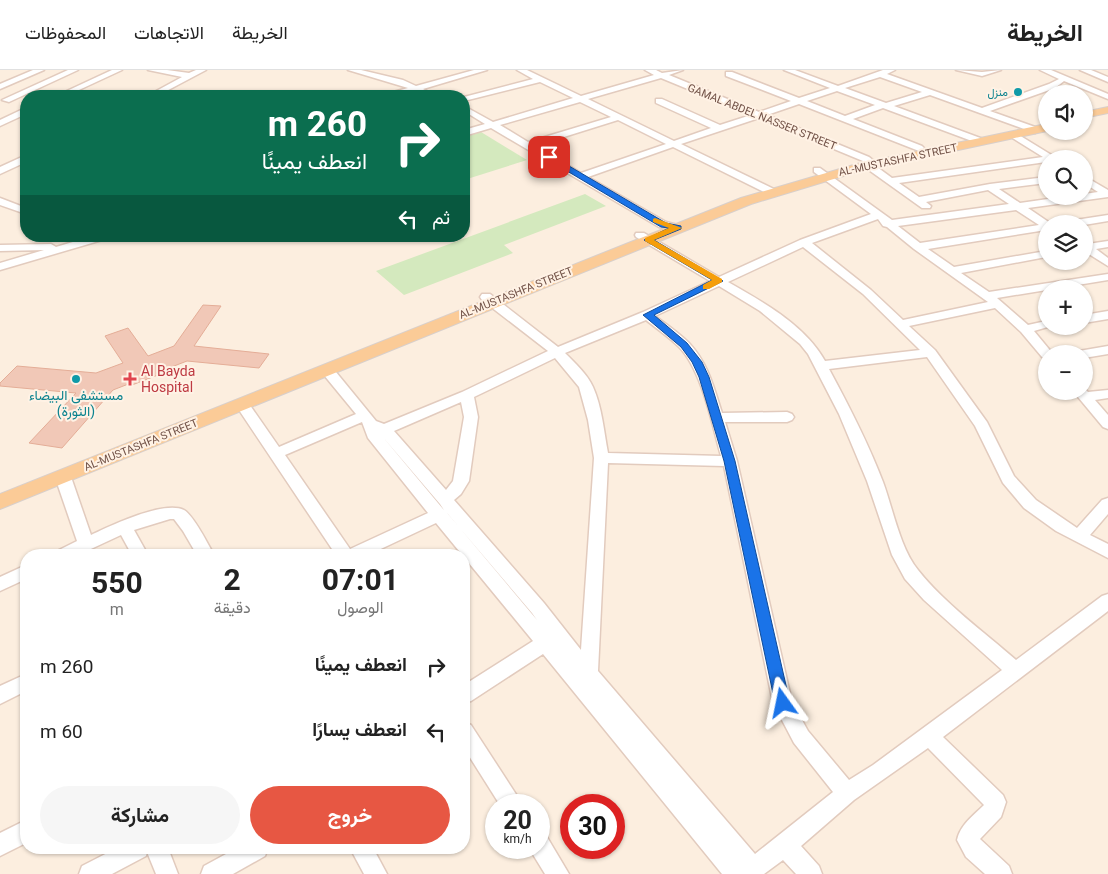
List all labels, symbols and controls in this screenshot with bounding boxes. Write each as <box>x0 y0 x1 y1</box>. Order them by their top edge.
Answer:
text: الخريطة <box>1007 19 1083 47</box>
text: المحفوظات <box>25 22 106 43</box>
text: الاتجاهات <box>134 22 204 43</box>
text: الخريطة <box>232 22 288 43</box>
street label: GAMAL ABDEL NASSER STREET <box>686 81 839 153</box>
map controls <box>1038 85 1093 400</box>
button: sound <box>1038 85 1093 140</box>
place label: منزل <box>987 86 1008 99</box>
marker: منزل <box>1012 86 1024 98</box>
text: 260 m <box>268 104 367 145</box>
icon: right <box>385 110 450 175</box>
pin <box>528 136 570 178</box>
street label: AL-MUSTASHFA STREET <box>837 141 959 179</box>
icon: arrive <box>535 143 563 171</box>
text: انعطف يمينًا <box>262 149 367 174</box>
button: search <box>1038 150 1093 205</box>
icon: left <box>394 205 422 233</box>
text: ثم <box>432 206 450 229</box>
button: layers <box>1038 215 1093 270</box>
street label: AL-MUSTASHFA STREET <box>457 264 575 322</box>
button: + <box>1038 280 1093 335</box>
button: − <box>1038 345 1093 400</box>
place label: Al Bayda Hospital <box>141 363 195 395</box>
marker: Al Bayda Hospital <box>123 372 137 386</box>
marker: مستشفى البيضاء (الثورة) <box>70 373 82 385</box>
place label: مستشفى البيضاء (الثورة) <box>29 387 123 420</box>
street label: AL-MUSTASHFA STREET <box>82 416 200 474</box>
text: 2 <box>224 562 241 597</box>
text: 07:01 <box>322 562 399 597</box>
text: 550 <box>91 565 143 600</box>
text: دقيقة <box>214 598 251 617</box>
text: الوصول <box>337 598 383 617</box>
text: m <box>110 600 124 619</box>
text: انعطف يمينًا <box>315 653 407 676</box>
icon: right <box>422 653 450 681</box>
text: 260 m <box>40 655 93 678</box>
position arrow <box>756 676 808 728</box>
text: انعطف يسارًا <box>312 718 407 741</box>
icon: left <box>422 718 450 746</box>
text: 60 m <box>40 720 83 743</box>
button: مشاركة <box>40 786 240 844</box>
button: خروج <box>250 786 450 844</box>
speed limit sign: 30 <box>560 794 625 859</box>
text: 20 <box>503 806 532 835</box>
text: km/h <box>503 832 532 846</box>

